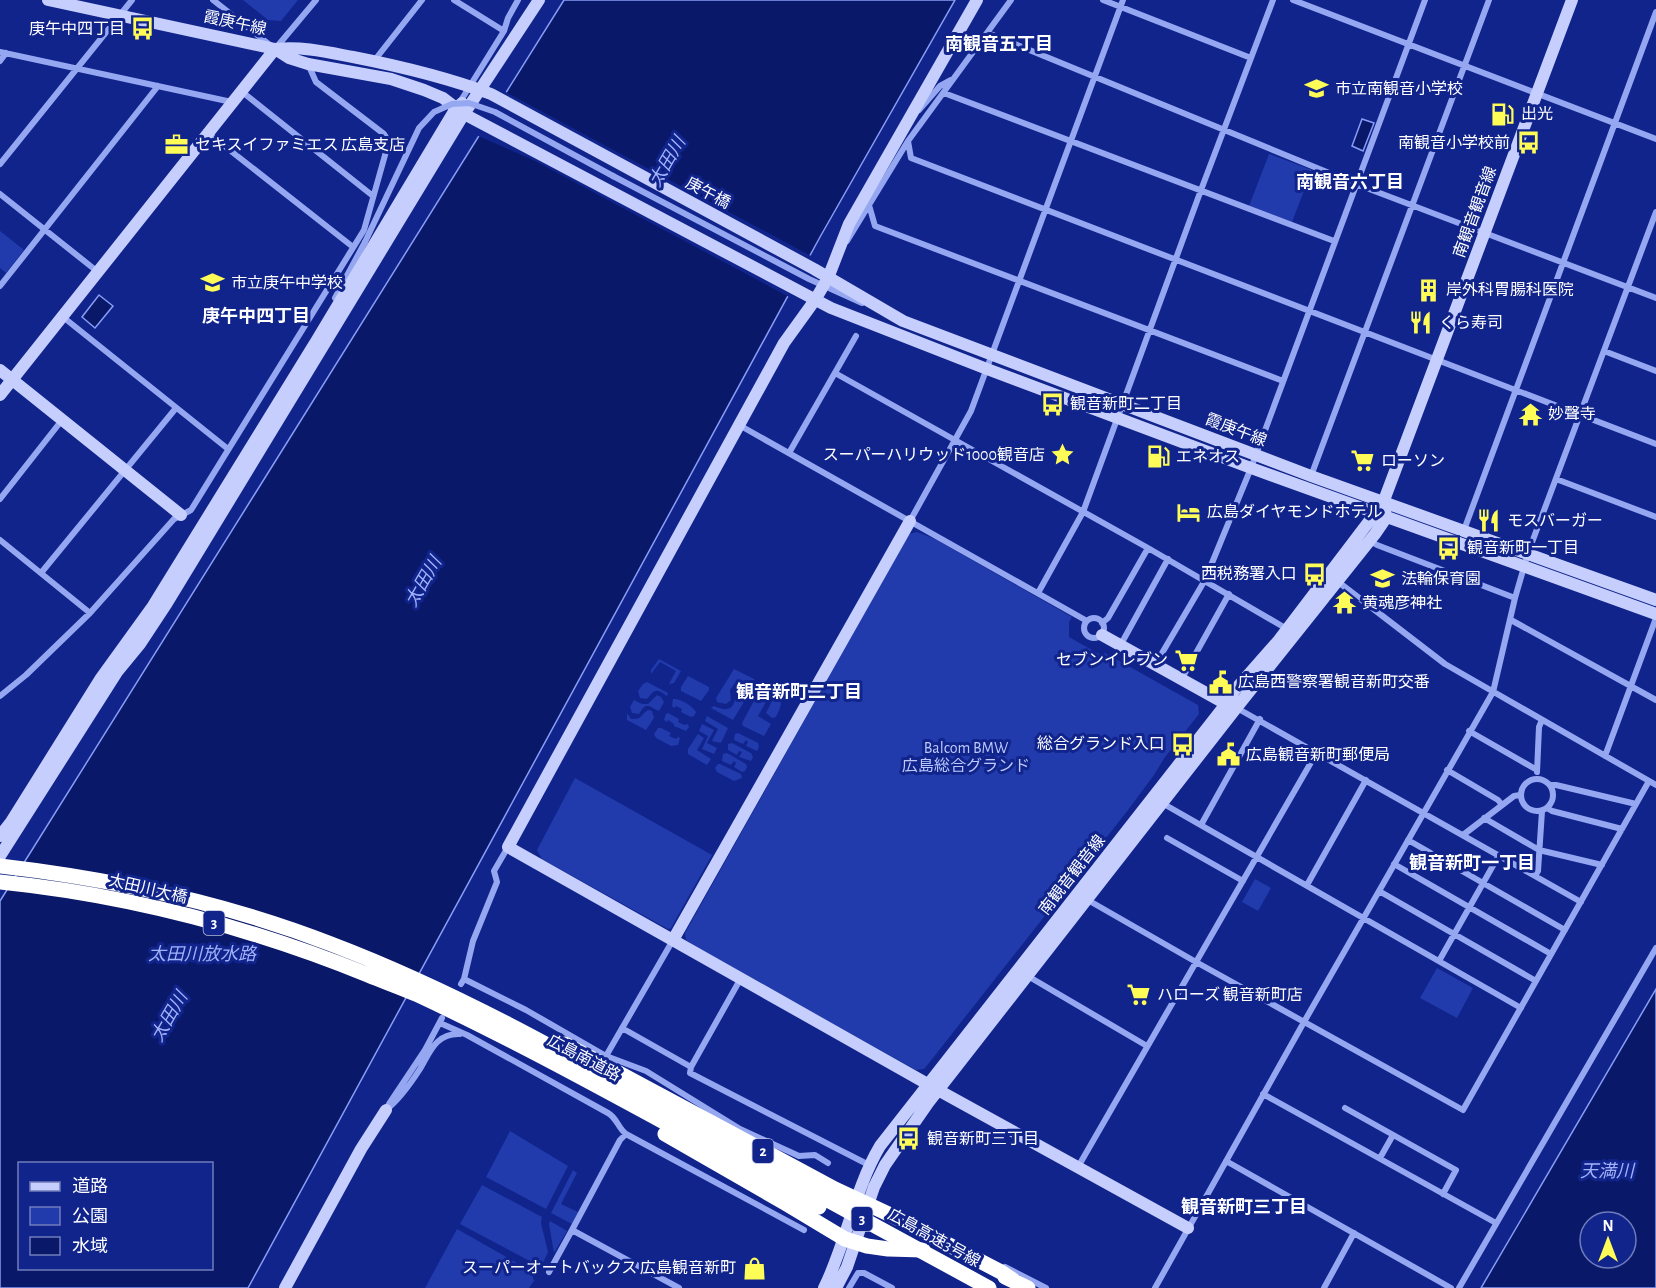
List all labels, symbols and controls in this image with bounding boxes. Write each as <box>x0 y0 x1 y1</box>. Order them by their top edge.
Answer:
street label: 霞庚午線 <box>202 8 268 37</box>
bus stop icon: 庚午中四丁目 <box>130 16 156 42</box>
place label: 庚午中四丁目 <box>29 20 125 37</box>
district label: 南観音五丁目 <box>945 34 1053 54</box>
school or university icon: 市立南観音小学校 <box>1304 76 1330 102</box>
place label: 市立南観音小学校 <box>1335 80 1463 97</box>
fuel station icon: 出光 <box>1490 101 1516 127</box>
place label: 出光 <box>1521 106 1553 122</box>
bus stop icon: 南観音小学校前 <box>1515 130 1541 156</box>
water label: 太田川 <box>645 131 690 190</box>
office icon: セキスイファミエス 広島支店 <box>164 132 190 158</box>
place label: 南観音小学校前 <box>1398 134 1510 151</box>
place label: セキスイファミエス 広島支店 <box>195 136 405 153</box>
street label: 南観音観音線 <box>1450 164 1499 260</box>
district label: 南観音六丁目 <box>1296 172 1404 192</box>
street label: 庚午橋 <box>683 174 733 211</box>
school or university icon: 市立庚午中学校 <box>200 270 226 296</box>
place label: 市立庚午中学校 <box>231 274 343 291</box>
building icon: 岸外科胃腸科医院 <box>1415 277 1441 303</box>
place label: 岸外科胃腸科医院 <box>1446 281 1574 298</box>
district label: 庚午中四丁目 <box>202 306 310 326</box>
restaurant icon: くら寿司 <box>1408 310 1434 336</box>
place label: くら寿司 <box>1439 314 1503 331</box>
bus stop icon: 観音新町二丁目 <box>1039 391 1065 417</box>
place label: 観音新町二丁目 <box>1070 395 1182 412</box>
temple icon: 妙聲寺 <box>1517 401 1543 427</box>
place label: 妙聲寺 <box>1548 405 1596 422</box>
street label: 霞庚午線 <box>1203 410 1269 449</box>
place icon: スーパーハリウッド1000観音店 <box>1050 442 1076 468</box>
fuel station icon: エネオス <box>1145 444 1171 470</box>
place label: スーパーハリウッド1000観音店 <box>823 446 1045 463</box>
supermarket icon: ローソン <box>1350 448 1376 474</box>
place label: エネオス <box>1176 449 1240 465</box>
place label: ローソン <box>1381 453 1445 469</box>
hotel icon: 広島ダイヤモンドホテル <box>1176 499 1202 525</box>
place label: 広島ダイヤモンドホテル <box>1207 503 1383 520</box>
restaurant icon: モスバーガー <box>1476 508 1502 534</box>
place label: モスバーガー <box>1507 512 1603 529</box>
bus stop icon: 観音新町一丁目 <box>1436 535 1462 561</box>
place label: 観音新町一丁目 <box>1467 539 1579 556</box>
water label: 太田川 <box>401 551 446 610</box>
bus stop icon: 西税務署入口 <box>1302 561 1328 587</box>
place label: 西税務署入口 <box>1201 565 1297 582</box>
school or university icon: 法輪保育園 <box>1370 566 1396 592</box>
place label: 法輪保育園 <box>1401 570 1481 587</box>
temple icon: 黄魂彦神社 <box>1331 590 1357 616</box>
place label: 黄魂彦神社 <box>1362 594 1442 611</box>
supermarket icon: セブンイレブン <box>1173 647 1199 673</box>
place label: セブンイレブン <box>1056 651 1168 668</box>
public building icon: 広島西警察署観音新町交番 <box>1207 669 1233 695</box>
place label: 広島西警察署観音新町交番 <box>1238 673 1430 690</box>
district label: 観音新町二丁目 <box>736 682 862 702</box>
bus stop icon: 総合グランド入口 <box>1170 731 1196 757</box>
place label: 総合グランド入口 <box>1037 735 1165 752</box>
park label: Balcom BMW 広島総合グランド <box>902 740 1030 774</box>
public building icon: 広島観音新町郵便局 <box>1215 742 1241 768</box>
place label: 広島観音新町郵便局 <box>1246 746 1390 763</box>
street label: 南観音観音線 <box>1035 832 1108 918</box>
district label: 観音新町一丁目 <box>1409 853 1535 873</box>
street label: 太田川大橋 <box>107 871 189 906</box>
road number: 3 <box>204 911 224 935</box>
water label: 太田川放水路 <box>148 944 258 964</box>
supermarket icon: ハローズ 観音新町店 <box>1126 982 1152 1008</box>
water label: 太田川 <box>147 986 192 1045</box>
place label: ハローズ 観音新町店 <box>1157 986 1303 1003</box>
street label: 広島南道路 <box>545 1031 624 1084</box>
bus stop icon: 観音新町三丁目 <box>896 1126 922 1152</box>
place label: 観音新町三丁目 <box>927 1130 1039 1147</box>
road number: 2 <box>752 1139 774 1163</box>
water label: 天満川 <box>1580 1161 1636 1181</box>
legend <box>18 1162 213 1270</box>
text: 道路 <box>72 1176 108 1196</box>
district label: 観音新町三丁目 <box>1181 1197 1307 1217</box>
street label: 広島高速3号線 <box>885 1205 983 1270</box>
text: 公園 <box>72 1207 108 1226</box>
road number: 3 <box>852 1207 872 1231</box>
north arrow <box>1578 1210 1638 1270</box>
text: N <box>1602 1218 1614 1234</box>
text: 水域 <box>72 1237 108 1256</box>
shop icon: スーパーオートバックス 広島観音新町 <box>741 1255 767 1281</box>
place label: スーパーオートバックス 広島観音新町 <box>462 1259 736 1276</box>

